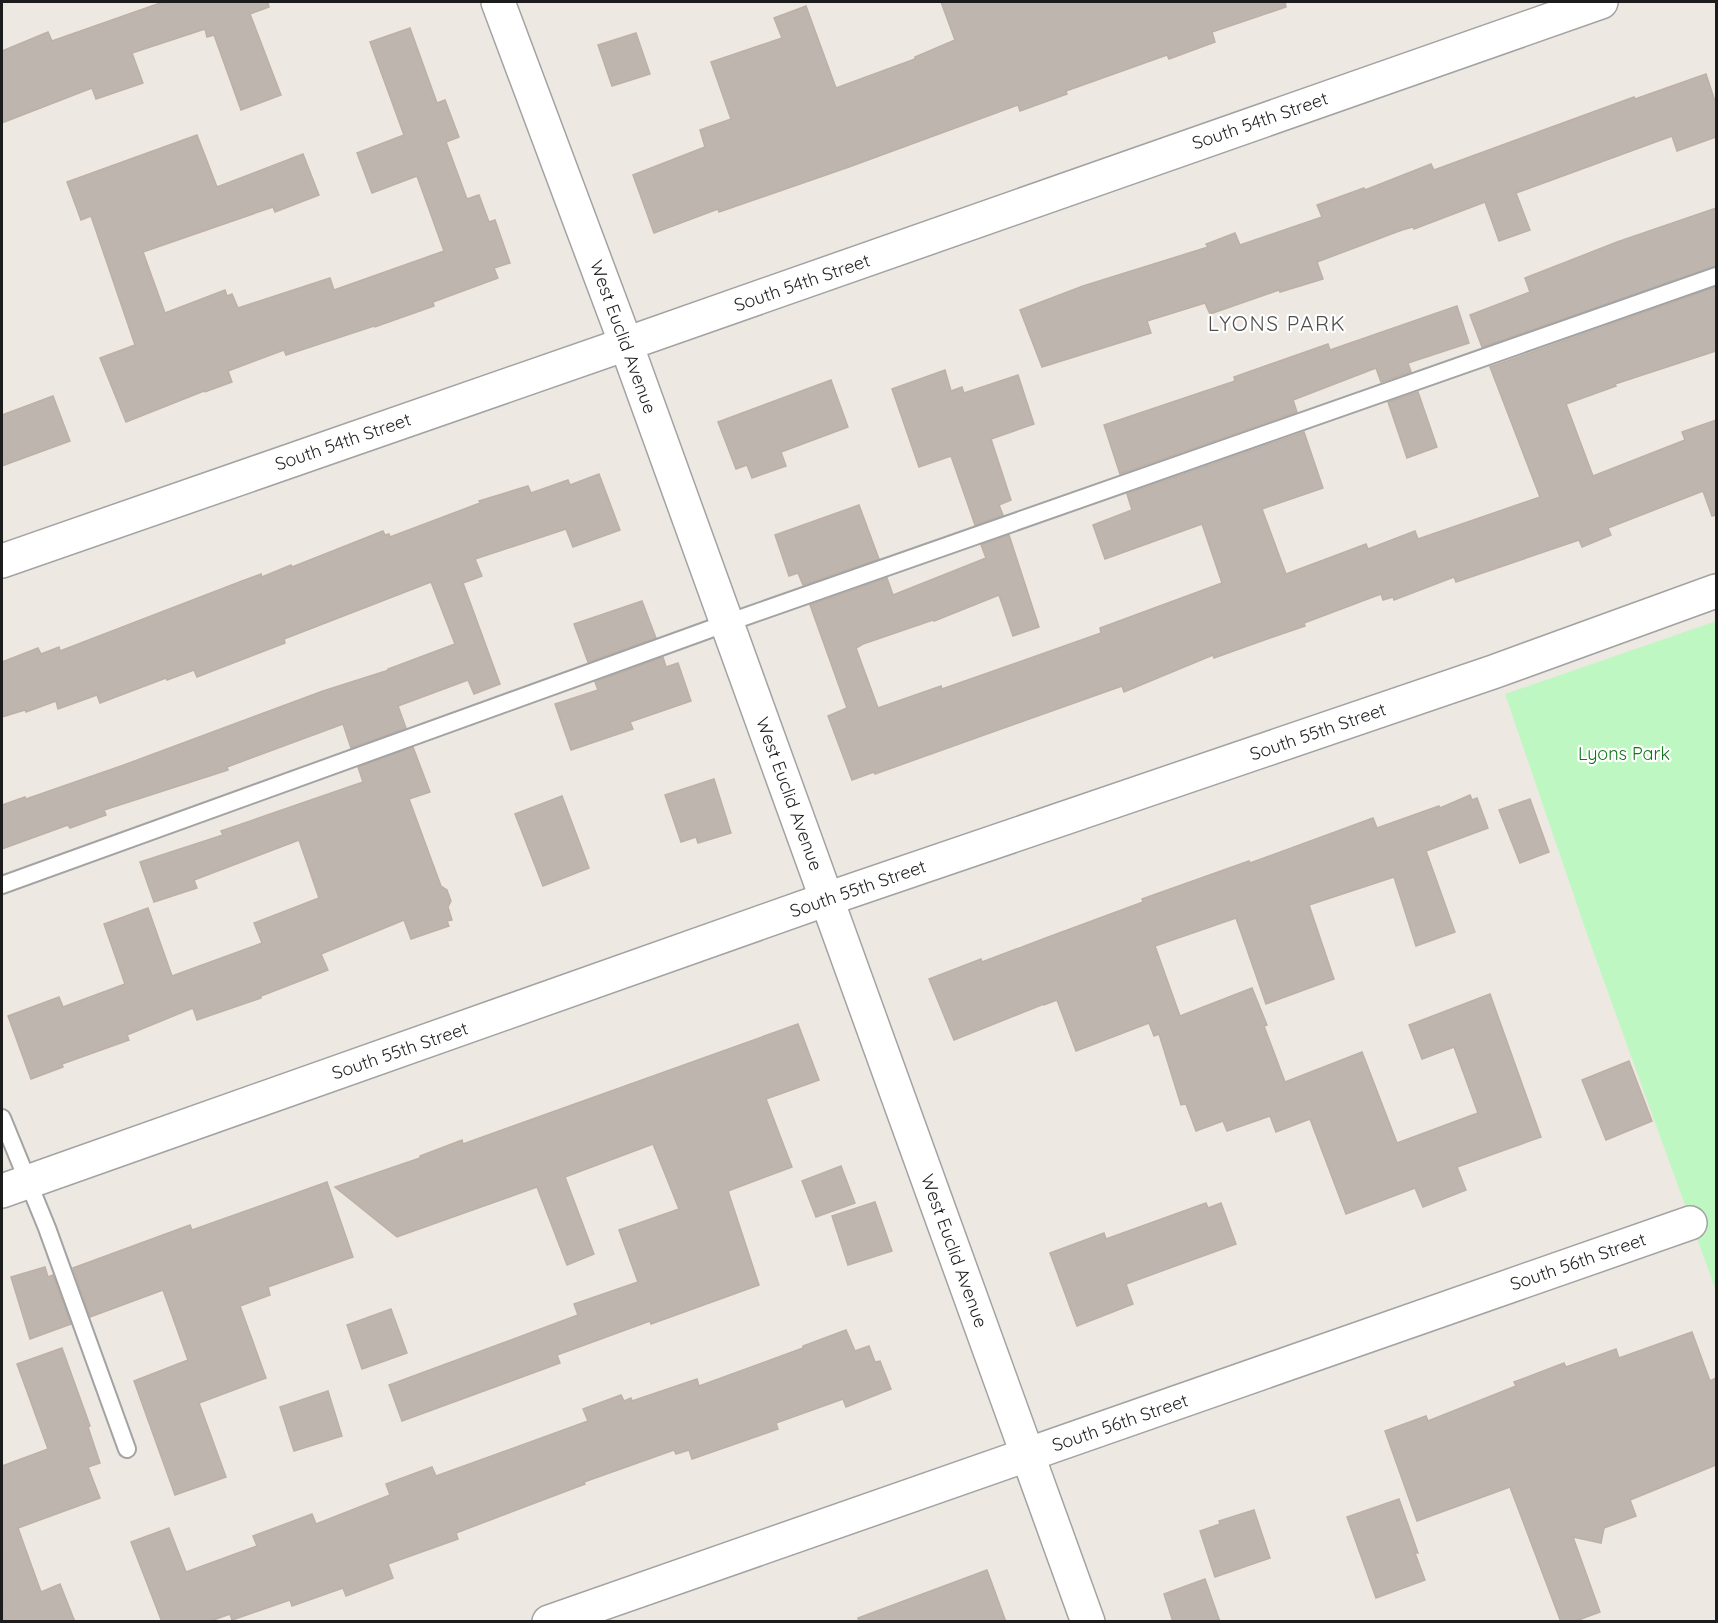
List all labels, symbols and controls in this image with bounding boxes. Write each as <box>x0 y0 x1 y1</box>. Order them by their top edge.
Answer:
street label: South 54th Street <box>1189 87 1331 155</box>
street label: South 54th Street <box>731 249 873 317</box>
street label: West Euclid Avenue <box>585 257 662 417</box>
district label: LYONS PARK <box>1208 310 1346 336</box>
street label: South 54th Street <box>272 408 414 476</box>
street label: South 55th Street <box>1247 697 1389 766</box>
street label: West Euclid Avenue <box>751 714 828 874</box>
park label: Lyons Park <box>1578 742 1670 765</box>
street label: South 55th Street <box>787 854 929 923</box>
street label: South 55th Street <box>329 1016 471 1085</box>
street label: West Euclid Avenue <box>916 1171 993 1331</box>
street label: South 56th Street <box>1507 1227 1649 1296</box>
street label: South 56th Street <box>1049 1388 1191 1457</box>

